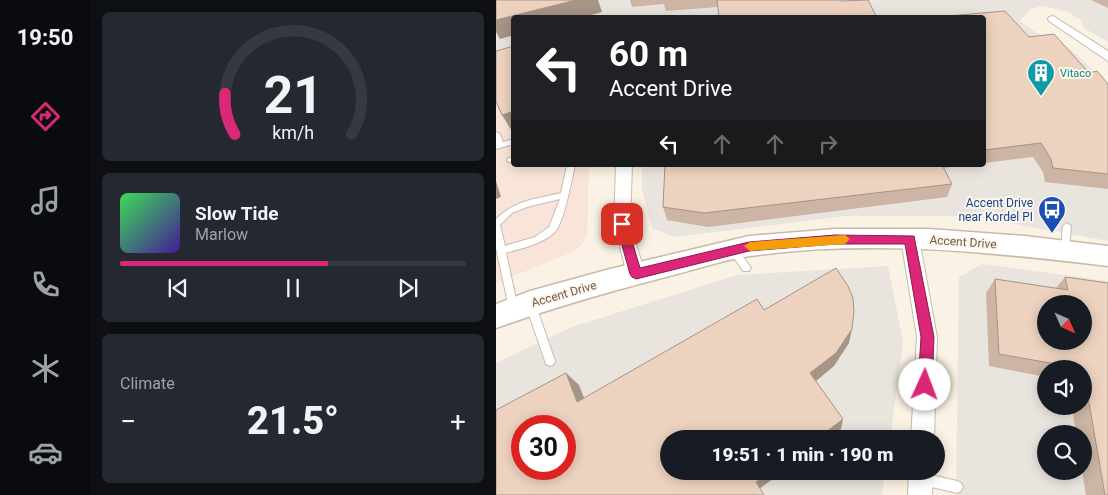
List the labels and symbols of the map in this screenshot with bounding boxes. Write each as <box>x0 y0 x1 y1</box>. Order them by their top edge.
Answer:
building icon: Vitaco <box>1026 58 1056 97</box>
place label: Vitaco <box>1060 67 1091 80</box>
bus stop icon: Accent Drive near Kordel PI <box>1037 195 1067 234</box>
place label: Accent Drive near Kordel PI <box>958 196 1033 224</box>
pin <box>601 203 643 245</box>
street label: Accent Drive <box>929 233 997 251</box>
street label: Accent Drive <box>530 278 598 310</box>
north arrow <box>1037 295 1092 350</box>
position arrow <box>898 358 950 410</box>
speed limit sign: 30 <box>511 415 576 480</box>

